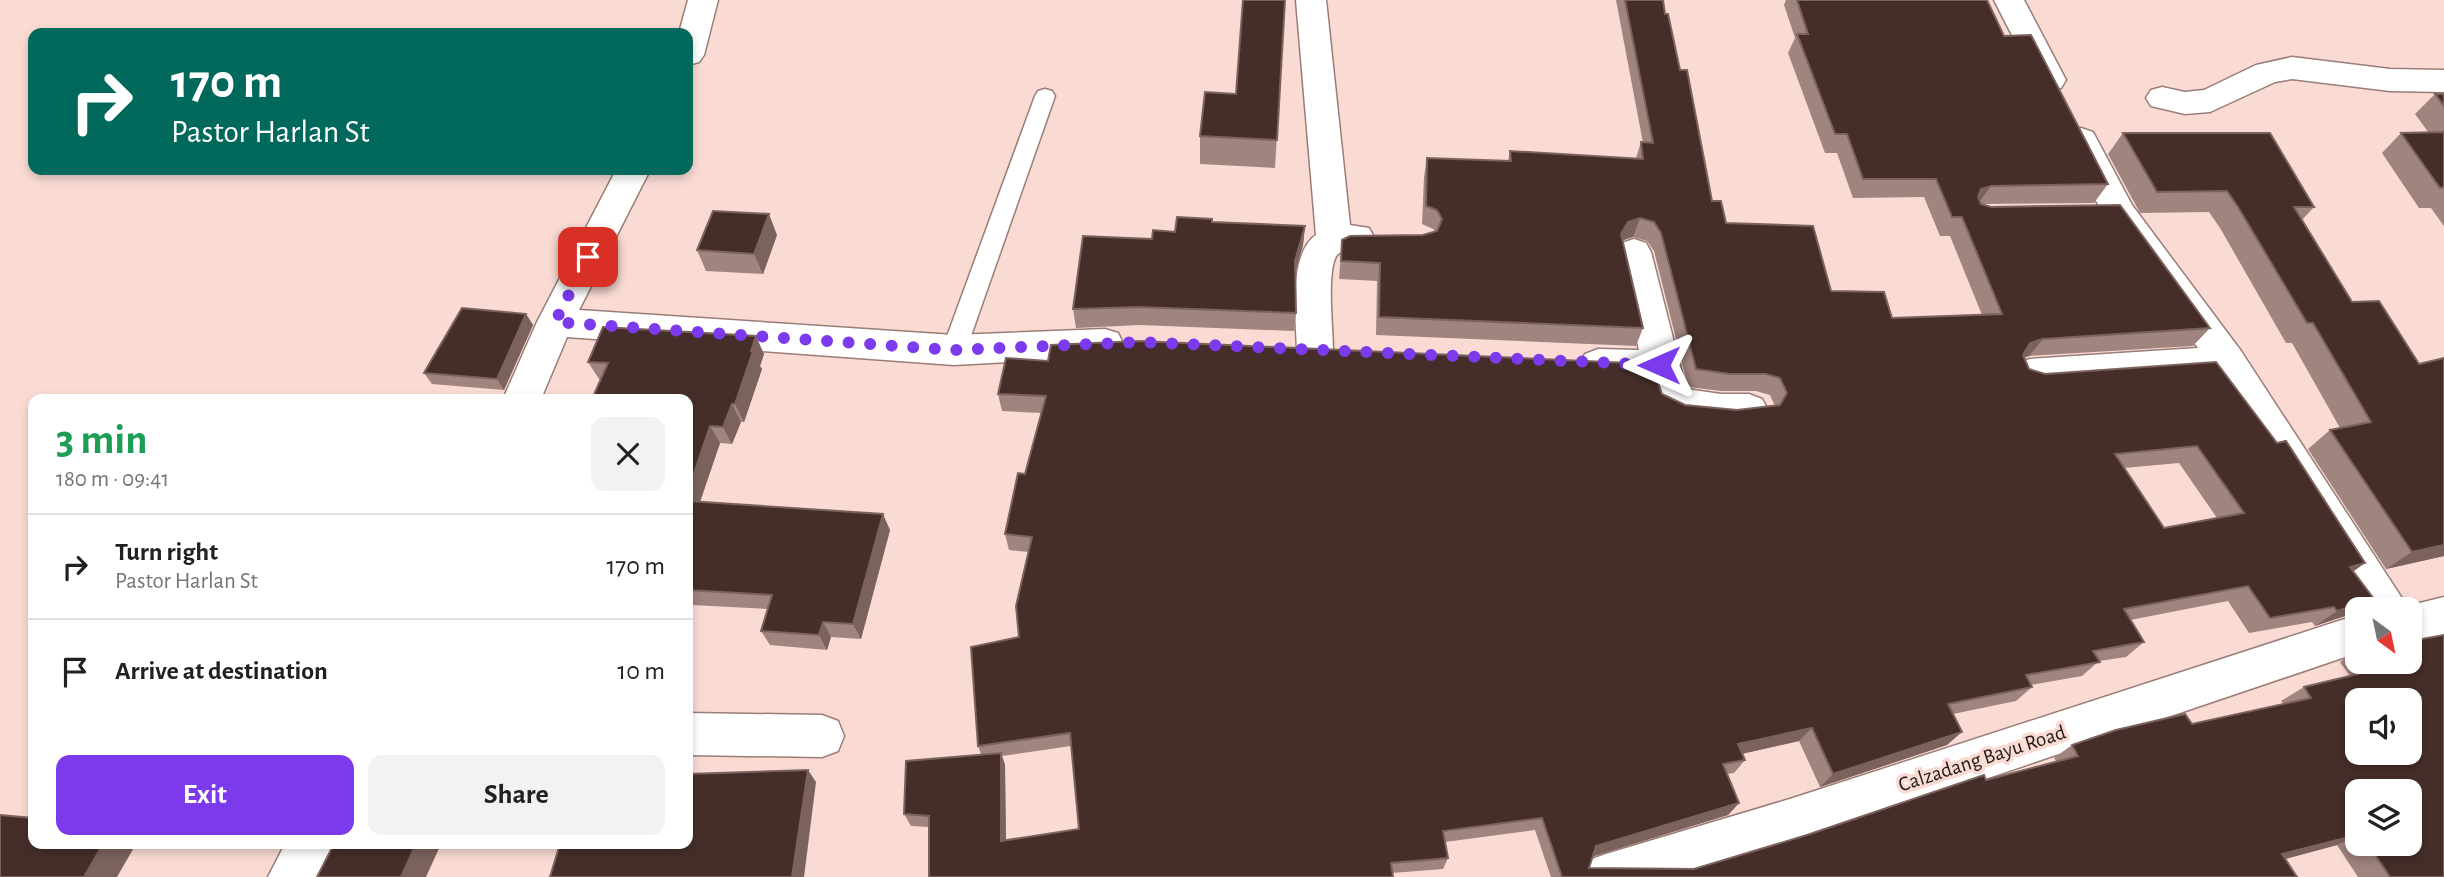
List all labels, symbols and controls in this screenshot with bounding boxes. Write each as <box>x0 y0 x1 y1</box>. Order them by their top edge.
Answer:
icon: right <box>56 56 147 147</box>
text: 170 m <box>171 58 282 107</box>
text: Pastor Harlan St <box>171 116 370 148</box>
pin <box>558 227 618 287</box>
icon: arrive <box>569 238 607 276</box>
position arrow <box>1622 328 1696 402</box>
button: close <box>591 417 665 491</box>
text: 3 min <box>56 419 148 461</box>
text: 180 m · 09:41 <box>56 468 169 491</box>
text: Turn right <box>115 539 218 565</box>
icon: right <box>56 548 94 586</box>
text: 170 m <box>606 553 665 579</box>
text: Pastor Harlan St <box>115 570 258 593</box>
north arrow <box>2345 597 2422 674</box>
map controls <box>2345 597 2422 856</box>
icon: arrive <box>56 653 94 691</box>
text: Arrive at destination <box>115 658 328 684</box>
text: 10 m <box>617 658 665 684</box>
button: sound <box>2345 688 2422 765</box>
street label: Calzadang Bayu Road <box>1896 721 2069 795</box>
button: Exit <box>56 755 354 835</box>
button: Share <box>368 755 665 835</box>
button: layers <box>2345 779 2422 856</box>

